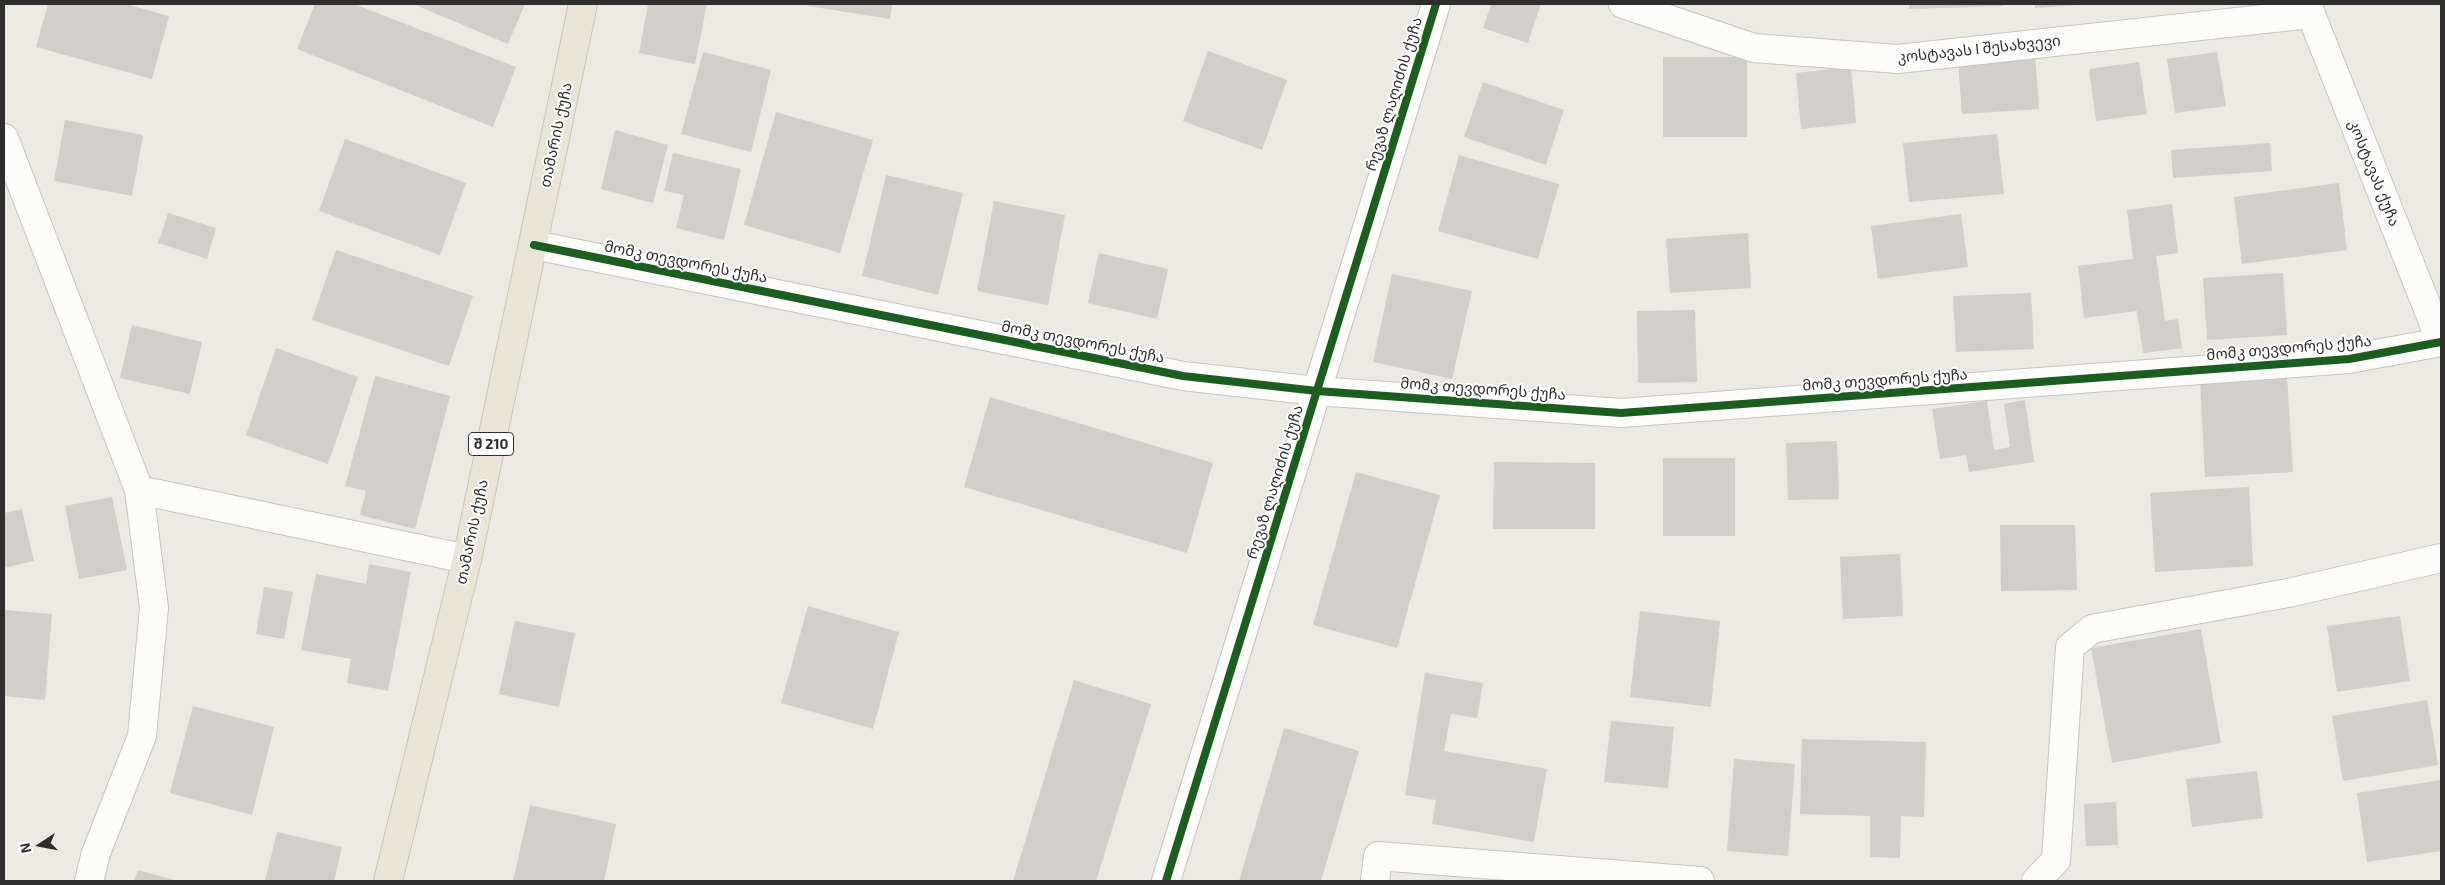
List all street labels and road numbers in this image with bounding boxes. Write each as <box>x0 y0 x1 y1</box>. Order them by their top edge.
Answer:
street label: რევაზ ლაღიძის ქუჩა <box>1362 15 1426 173</box>
street label: კოსტავას I შესახვევი <box>1897 31 2061 67</box>
street label: თამარის ქუჩა <box>536 81 576 189</box>
street label: კოსტავას ქუჩა <box>2344 117 2404 229</box>
street label: მომკ თევდორეს ქუჩა <box>603 237 769 287</box>
street label: მომკ თევდორეს ქუჩა <box>1000 317 1166 367</box>
street label: მომკ თევდორეს ქუჩა <box>2206 332 2372 364</box>
street label: მომკ თევდორეს ქუჩა <box>1802 365 1968 395</box>
street label: მომკ თევდორეს ქუჩა <box>1400 374 1566 404</box>
street label: რევაზ ლაღიძის ქუჩა <box>1243 403 1307 561</box>
road number: შ 210 <box>468 432 514 456</box>
street label: თამარის ქუჩა <box>452 478 492 586</box>

